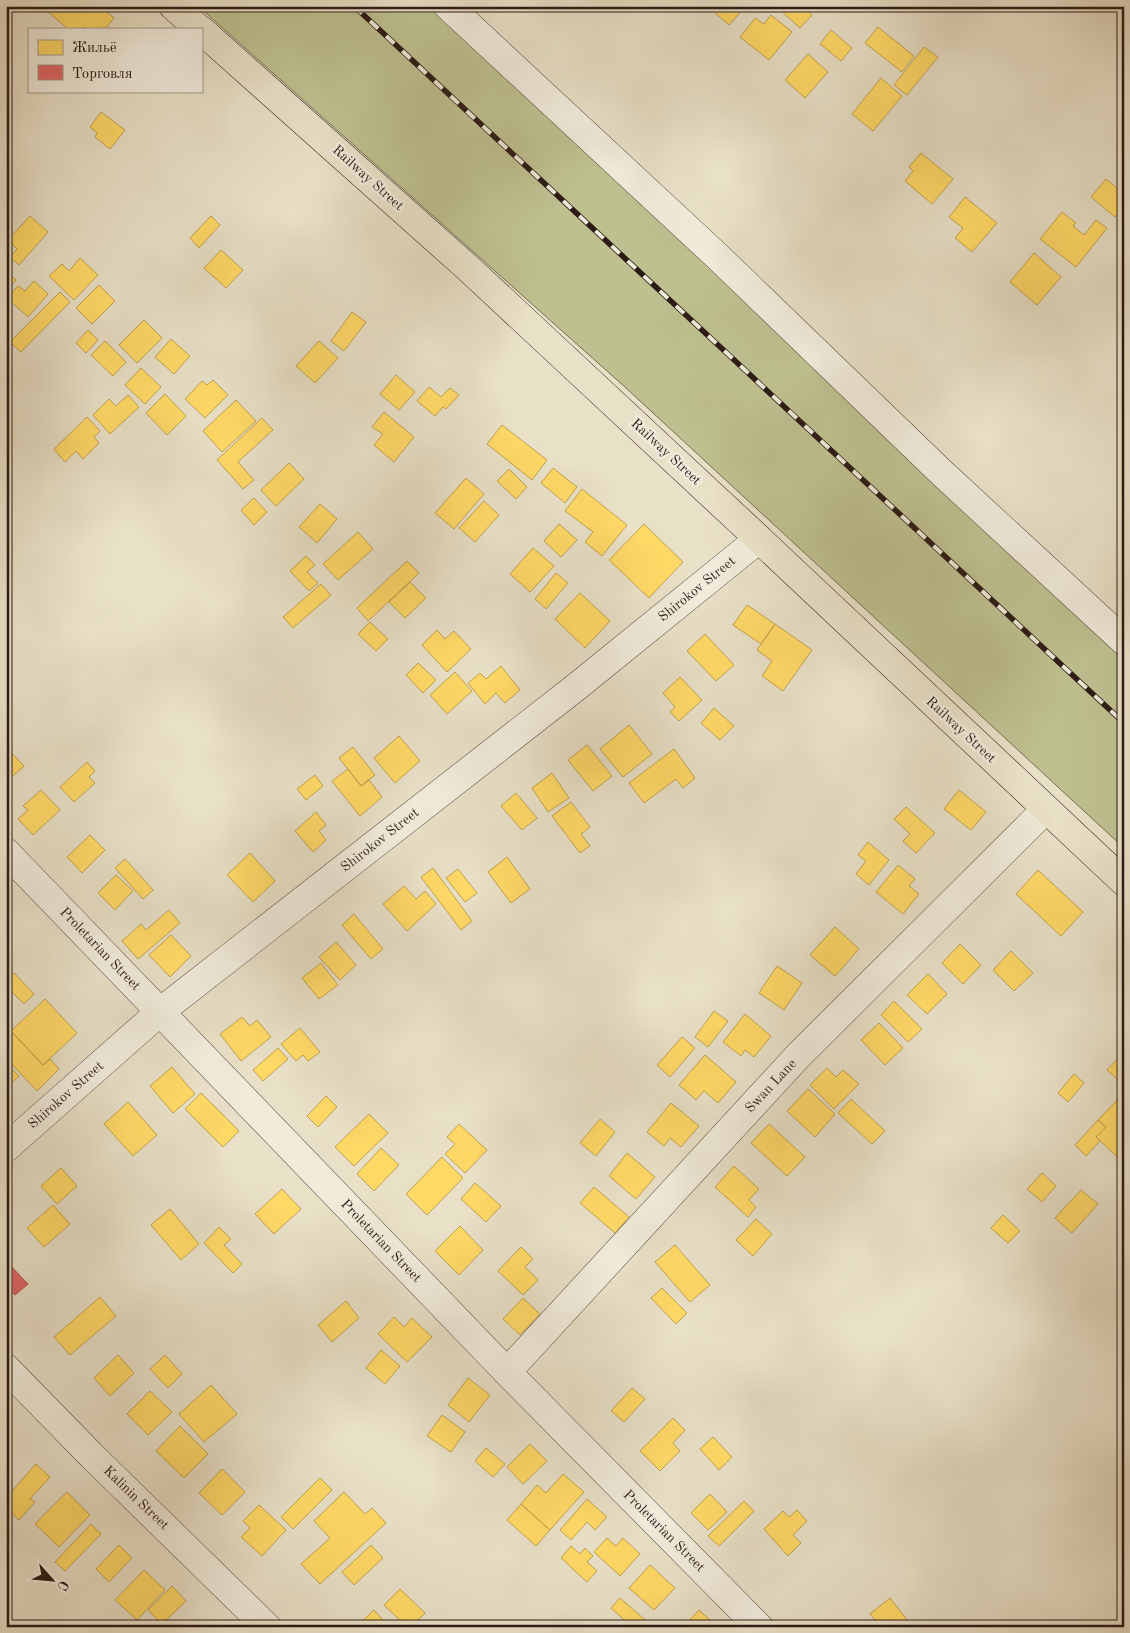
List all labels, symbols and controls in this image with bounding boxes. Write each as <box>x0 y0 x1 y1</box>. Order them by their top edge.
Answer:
legend <box>28 28 202 92</box>
text: Жильё <box>72 41 117 56</box>
text: Торговля <box>72 67 133 82</box>
street label: Railway Street <box>330 143 406 213</box>
street label: Railway Street <box>628 416 704 488</box>
street label: Shirokov Street <box>656 554 738 624</box>
street label: Railway Street <box>923 694 999 766</box>
street label: Shirokov Street <box>338 805 422 875</box>
street label: Proletarian Street <box>57 905 143 993</box>
street label: Swan Lane <box>743 1056 799 1116</box>
street label: Shirokov Street <box>26 1059 106 1131</box>
street label: Proletarian Street <box>338 1197 424 1285</box>
street label: Kalinin Street <box>101 1463 171 1533</box>
street label: Proletarian Street <box>620 1487 708 1575</box>
north arrow <box>28 1556 78 1606</box>
text: С <box>54 1578 71 1593</box>

